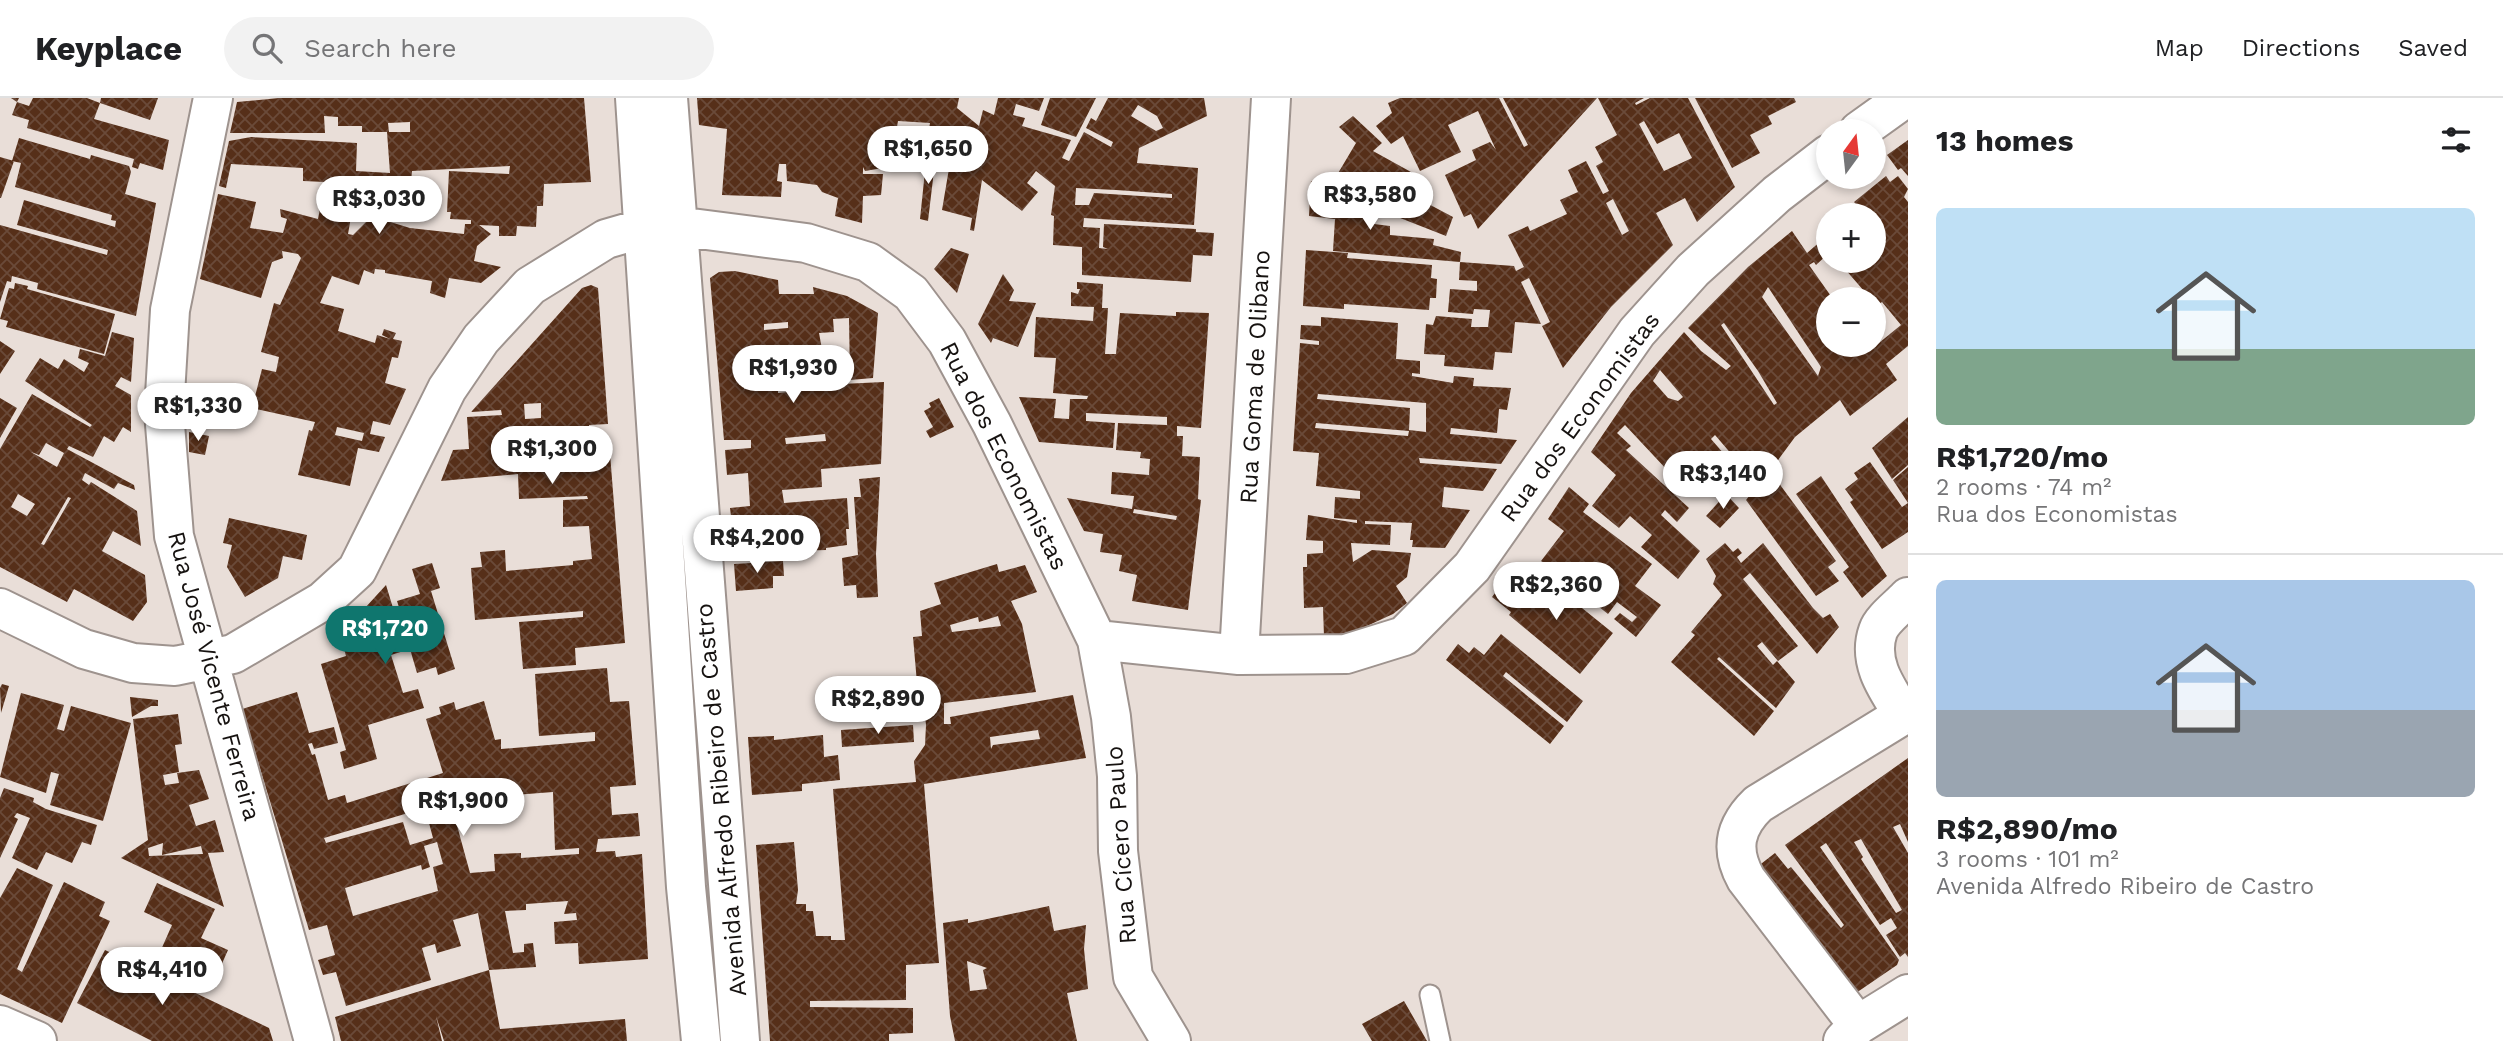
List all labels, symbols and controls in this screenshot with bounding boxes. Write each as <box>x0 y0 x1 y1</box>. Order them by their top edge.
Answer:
search box <box>224 17 714 80</box>
text: Keyplace <box>35 29 182 68</box>
icon: search <box>248 29 286 67</box>
text: Search here <box>304 33 457 63</box>
text: Map <box>2155 34 2204 62</box>
text: Directions <box>2242 34 2360 62</box>
text: Saved <box>2398 34 2468 62</box>
north arrow <box>1816 119 1886 189</box>
map controls <box>1816 119 1886 357</box>
icon: filters <box>2437 121 2475 159</box>
text: 13 homes <box>1936 123 2073 158</box>
pin: R$1,650 <box>863 126 993 186</box>
text: R$1,650 <box>883 135 973 162</box>
pin: R$3,580 <box>1305 172 1435 232</box>
pin: R$3,030 <box>314 176 444 236</box>
text: R$3,580 <box>1323 181 1417 208</box>
text: R$3,030 <box>332 185 426 212</box>
button: + <box>1816 203 1886 273</box>
street label: Rua Goma de Olibano <box>1234 249 1276 505</box>
icon: home <box>2143 253 2269 379</box>
button: − <box>1816 287 1886 357</box>
street label: Rua dos Economistas <box>1495 307 1665 527</box>
street label: Rua dos Economistas <box>934 337 1074 575</box>
pin: R$1,930 <box>728 345 858 405</box>
text: R$1,930 <box>748 354 838 381</box>
pin: R$1,330 <box>133 384 263 443</box>
text: R$1,330 <box>153 392 243 419</box>
pin: R$1,300 <box>487 426 617 486</box>
text: R$1,300 <box>507 435 597 462</box>
text: R$1,720/mo <box>1936 439 2108 474</box>
pin: R$3,140 <box>1658 452 1788 511</box>
text: R$3,140 <box>1679 460 1767 487</box>
text: 2 rooms · 74 m² <box>1936 474 2111 501</box>
text: Rua dos Economistas <box>1936 501 2178 528</box>
pin: R$4,200 <box>692 516 822 575</box>
text: R$4,200 <box>709 524 805 551</box>
street label: Rua José Vicente Ferreira <box>162 528 266 824</box>
pin: R$2,360 <box>1491 562 1621 622</box>
text: R$2,360 <box>1509 571 1603 598</box>
street label: Avenida Alfredo Ribeiro de Castro <box>690 602 752 998</box>
pin: R$1,720 <box>320 606 450 666</box>
text: R$1,720 <box>341 615 429 642</box>
icon: home <box>2143 625 2269 751</box>
pin: R$2,890 <box>813 676 943 736</box>
text: R$2,890 <box>831 685 925 712</box>
street label: Rua Cícero Paulo <box>1100 745 1142 945</box>
pin: R$1,900 <box>398 778 528 838</box>
text: R$1,900 <box>418 787 508 814</box>
text: R$2,890/mo <box>1936 811 2118 846</box>
text: 3 rooms · 101 m² <box>1936 846 2119 873</box>
text: Avenida Alfredo Ribeiro de Castro <box>1936 873 2314 900</box>
pin: R$4,410 <box>97 948 227 1007</box>
text: R$4,410 <box>117 956 207 983</box>

